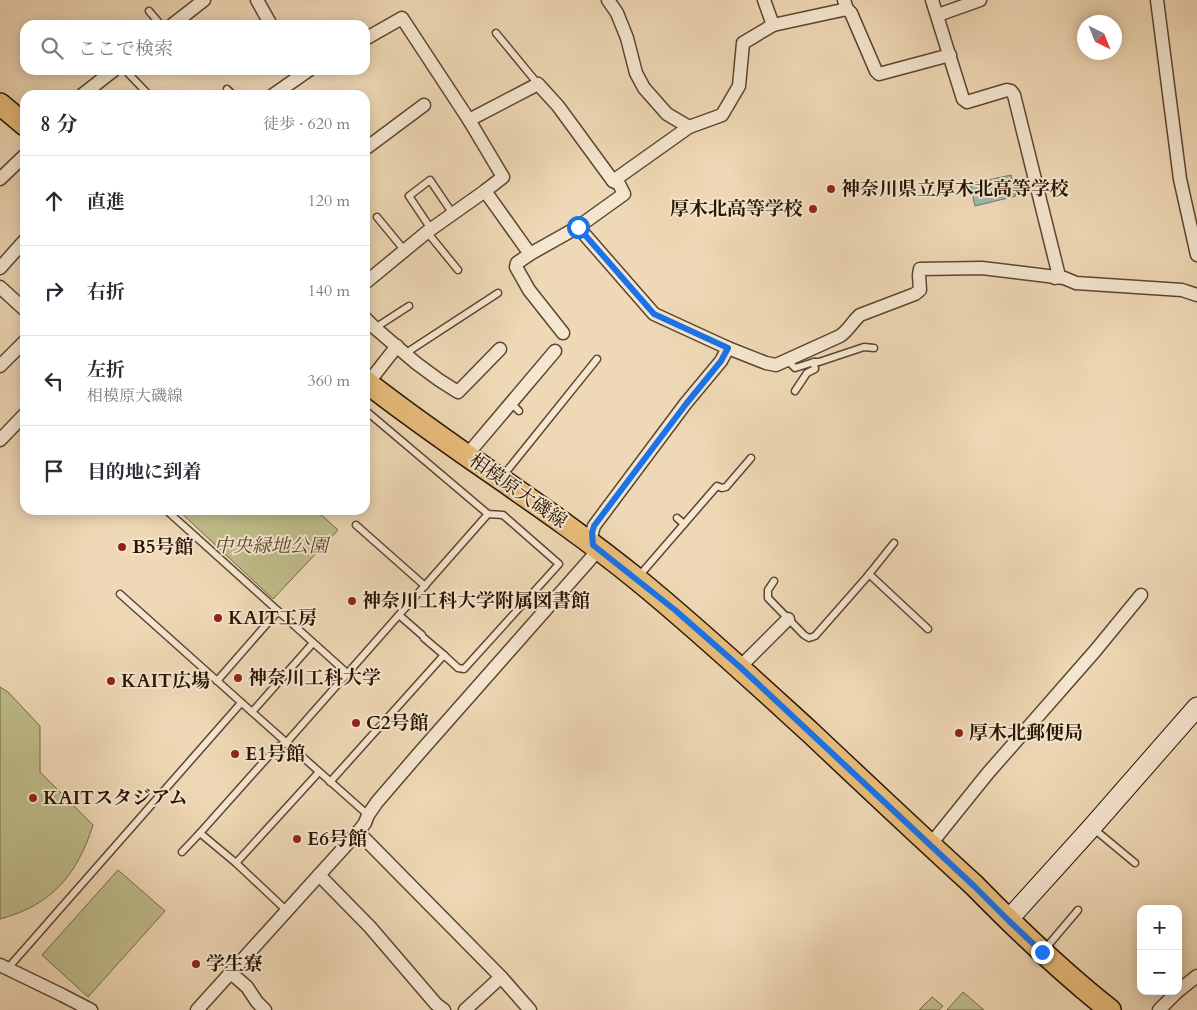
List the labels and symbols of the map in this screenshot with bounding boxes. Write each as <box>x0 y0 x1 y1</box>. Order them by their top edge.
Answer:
north arrow <box>1077 15 1122 60</box>
place label: 神奈川県立厚木北高等学校 <box>841 176 1069 202</box>
marker: 神奈川県立厚木北高等学校 <box>825 183 837 195</box>
place label: 厚木北高等学校 <box>670 196 803 222</box>
marker: 厚木北高等学校 <box>807 203 819 215</box>
route start <box>567 216 590 239</box>
street label: 相模原大磯線 <box>464 448 572 534</box>
park label: 中央緑地公園 <box>214 533 331 559</box>
place label: B5号館 <box>132 534 193 560</box>
marker: B5号館 <box>116 541 128 553</box>
place label: 神奈川工科大学附属図書館 <box>362 588 590 614</box>
marker: 神奈川工科大学附属図書館 <box>346 595 358 607</box>
place label: KAIT工房 <box>228 605 317 631</box>
marker: KAIT工房 <box>212 612 224 624</box>
place label: 神奈川工科大学 <box>248 665 381 691</box>
place label: KAIT広場 <box>121 668 210 694</box>
marker: 神奈川工科大学 <box>232 672 244 684</box>
marker: KAIT広場 <box>105 675 117 687</box>
place label: C2号館 <box>366 710 428 736</box>
marker: C2号館 <box>350 717 362 729</box>
place label: 厚木北郵便局 <box>969 720 1083 746</box>
marker: 厚木北郵便局 <box>953 727 965 739</box>
place label: E1号館 <box>245 741 305 767</box>
marker: E1号館 <box>229 748 241 760</box>
place label: KAITスタジアム <box>43 785 188 811</box>
marker: KAITスタジアム <box>27 792 39 804</box>
place label: E6号館 <box>307 826 367 852</box>
marker: E6号館 <box>291 833 303 845</box>
route end <box>1031 941 1054 964</box>
place label: 学生寮 <box>206 951 263 977</box>
marker: 学生寮 <box>190 958 202 970</box>

